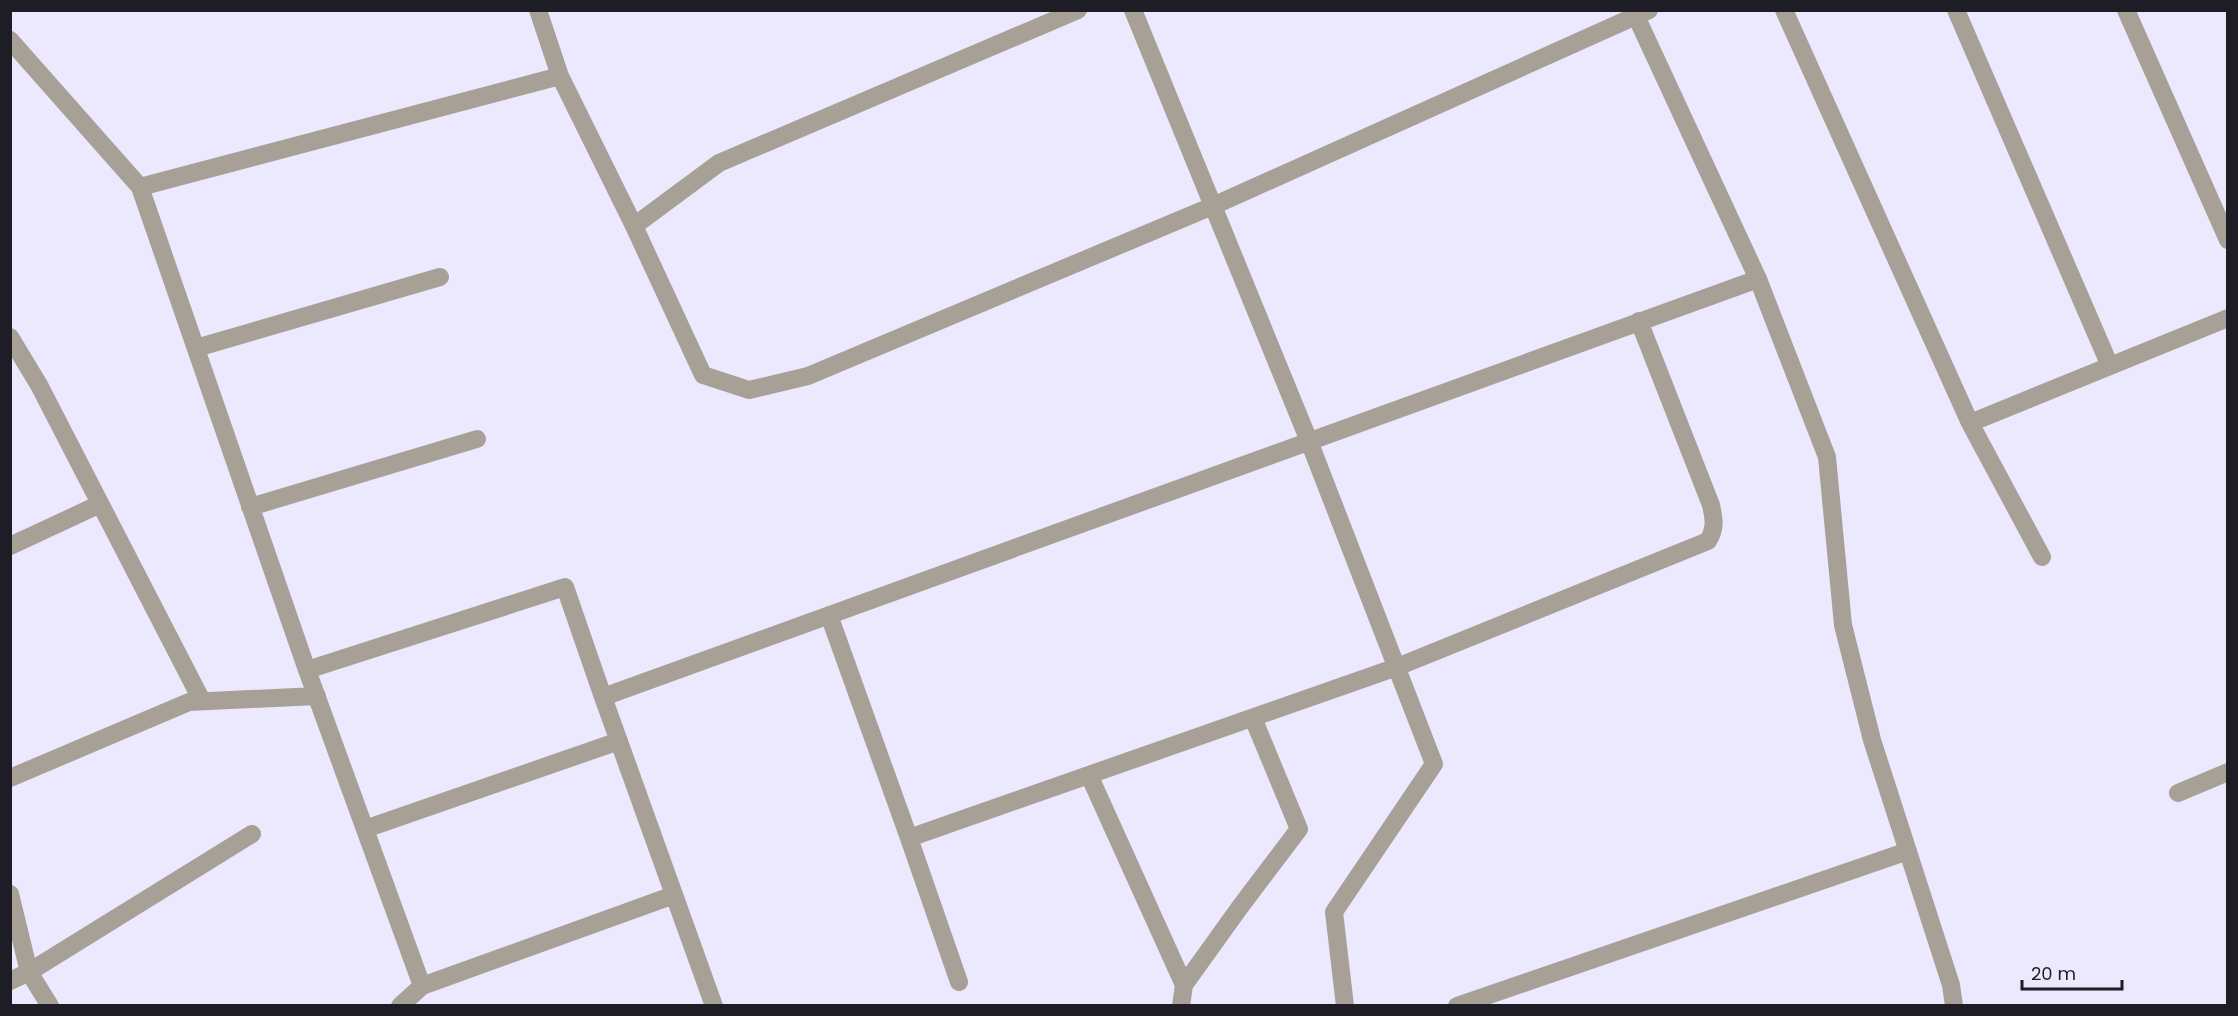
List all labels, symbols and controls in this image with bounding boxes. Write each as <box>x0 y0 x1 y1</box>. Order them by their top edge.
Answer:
scale bar <box>2022 953 2122 991</box>
text: 20 m <box>2031 961 2076 986</box>

